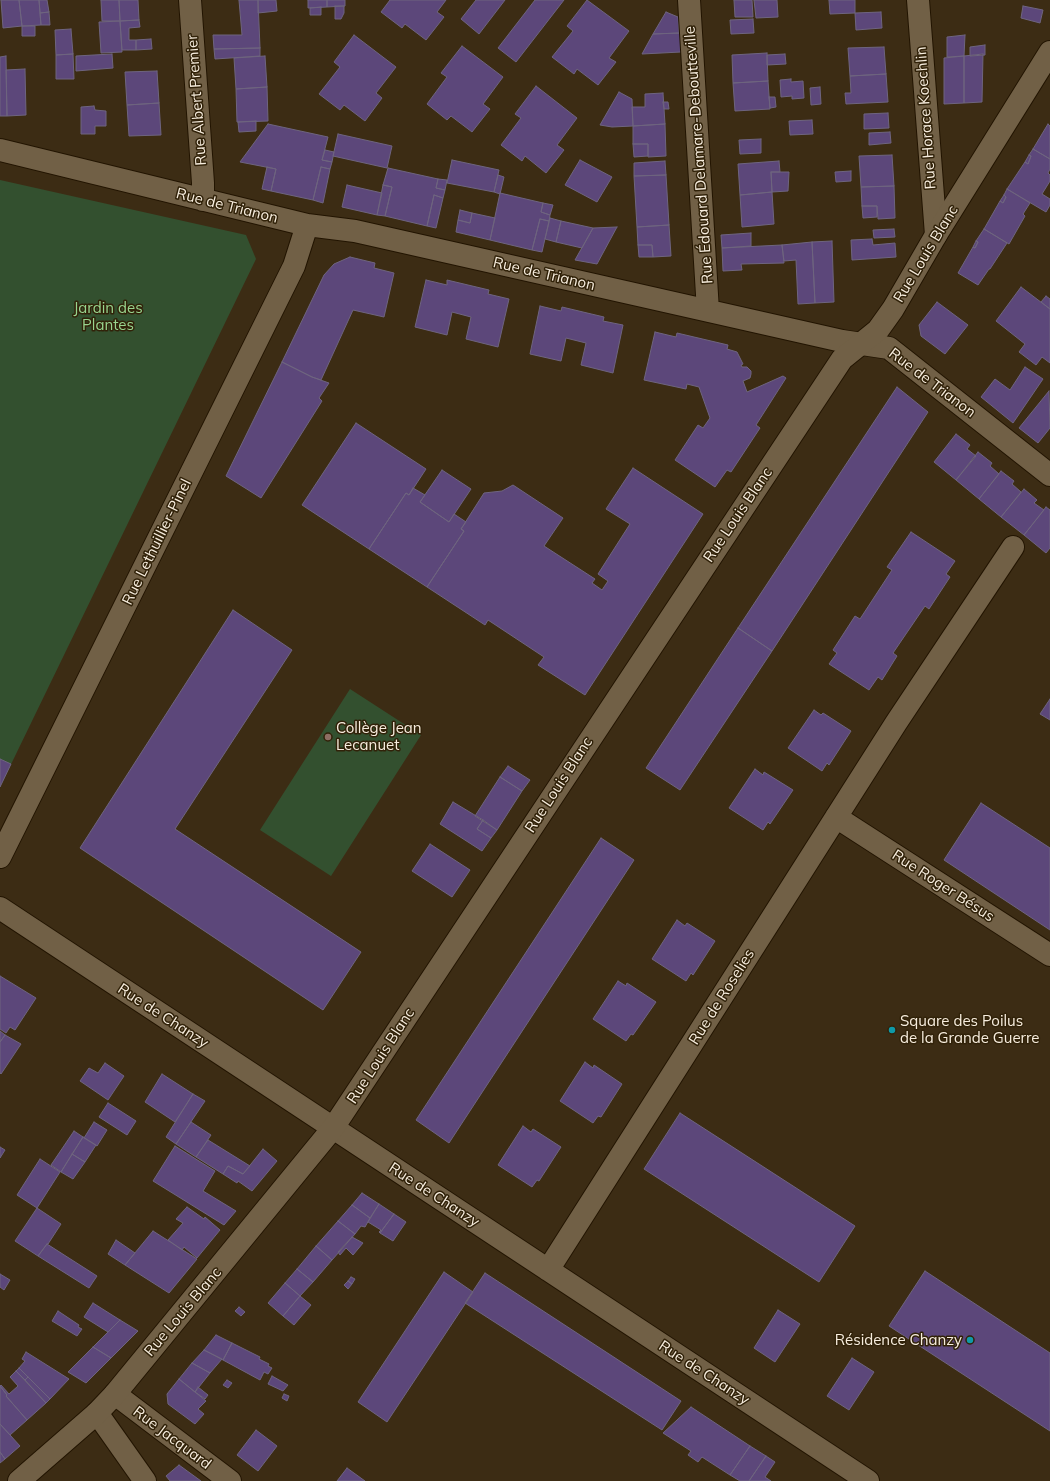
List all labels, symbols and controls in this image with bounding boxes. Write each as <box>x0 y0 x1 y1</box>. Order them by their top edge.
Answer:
street label: Rue Édouard Delamare-Deboutteville <box>681 26 717 284</box>
street label: Rue Albert Premier <box>183 34 211 166</box>
street label: Rue Horace Koechlin <box>912 46 940 190</box>
street label: Rue de Trianon <box>174 185 280 227</box>
street label: Rue Louis Blanc <box>890 202 962 306</box>
street label: Rue de Trianon <box>491 254 597 294</box>
park label: Jardin des Plantes <box>73 299 143 334</box>
street label: Rue de Trianon <box>885 344 979 422</box>
street label: Rue Louis Blanc <box>700 464 776 566</box>
street label: Rue Lethuillier-Pinel <box>119 476 195 608</box>
place label: Collège Jean Lecanuet <box>336 719 422 754</box>
marker: Collège Jean Lecanuet <box>323 732 333 742</box>
street label: Rue Louis Blanc <box>521 734 597 836</box>
street label: Rue Roger Bésus <box>888 846 998 926</box>
street label: Rue de Roselies <box>685 946 759 1048</box>
street label: Rue de Chanzy <box>114 980 212 1052</box>
street label: Rue Louis Blanc <box>343 1005 419 1107</box>
place label: Square des Poilus de la Grande Guerre <box>900 1012 1039 1047</box>
marker: Square des Poilus de la Grande Guerre <box>887 1025 897 1035</box>
street label: Rue de Chanzy <box>385 1159 483 1231</box>
street label: Rue Louis Blanc <box>141 1264 225 1360</box>
place label: Résidence Chanzy <box>835 1331 962 1349</box>
marker: Résidence Chanzy <box>965 1335 975 1345</box>
street label: Rue de Chanzy <box>655 1337 753 1409</box>
street label: Rue Jacquard <box>129 1403 215 1473</box>

